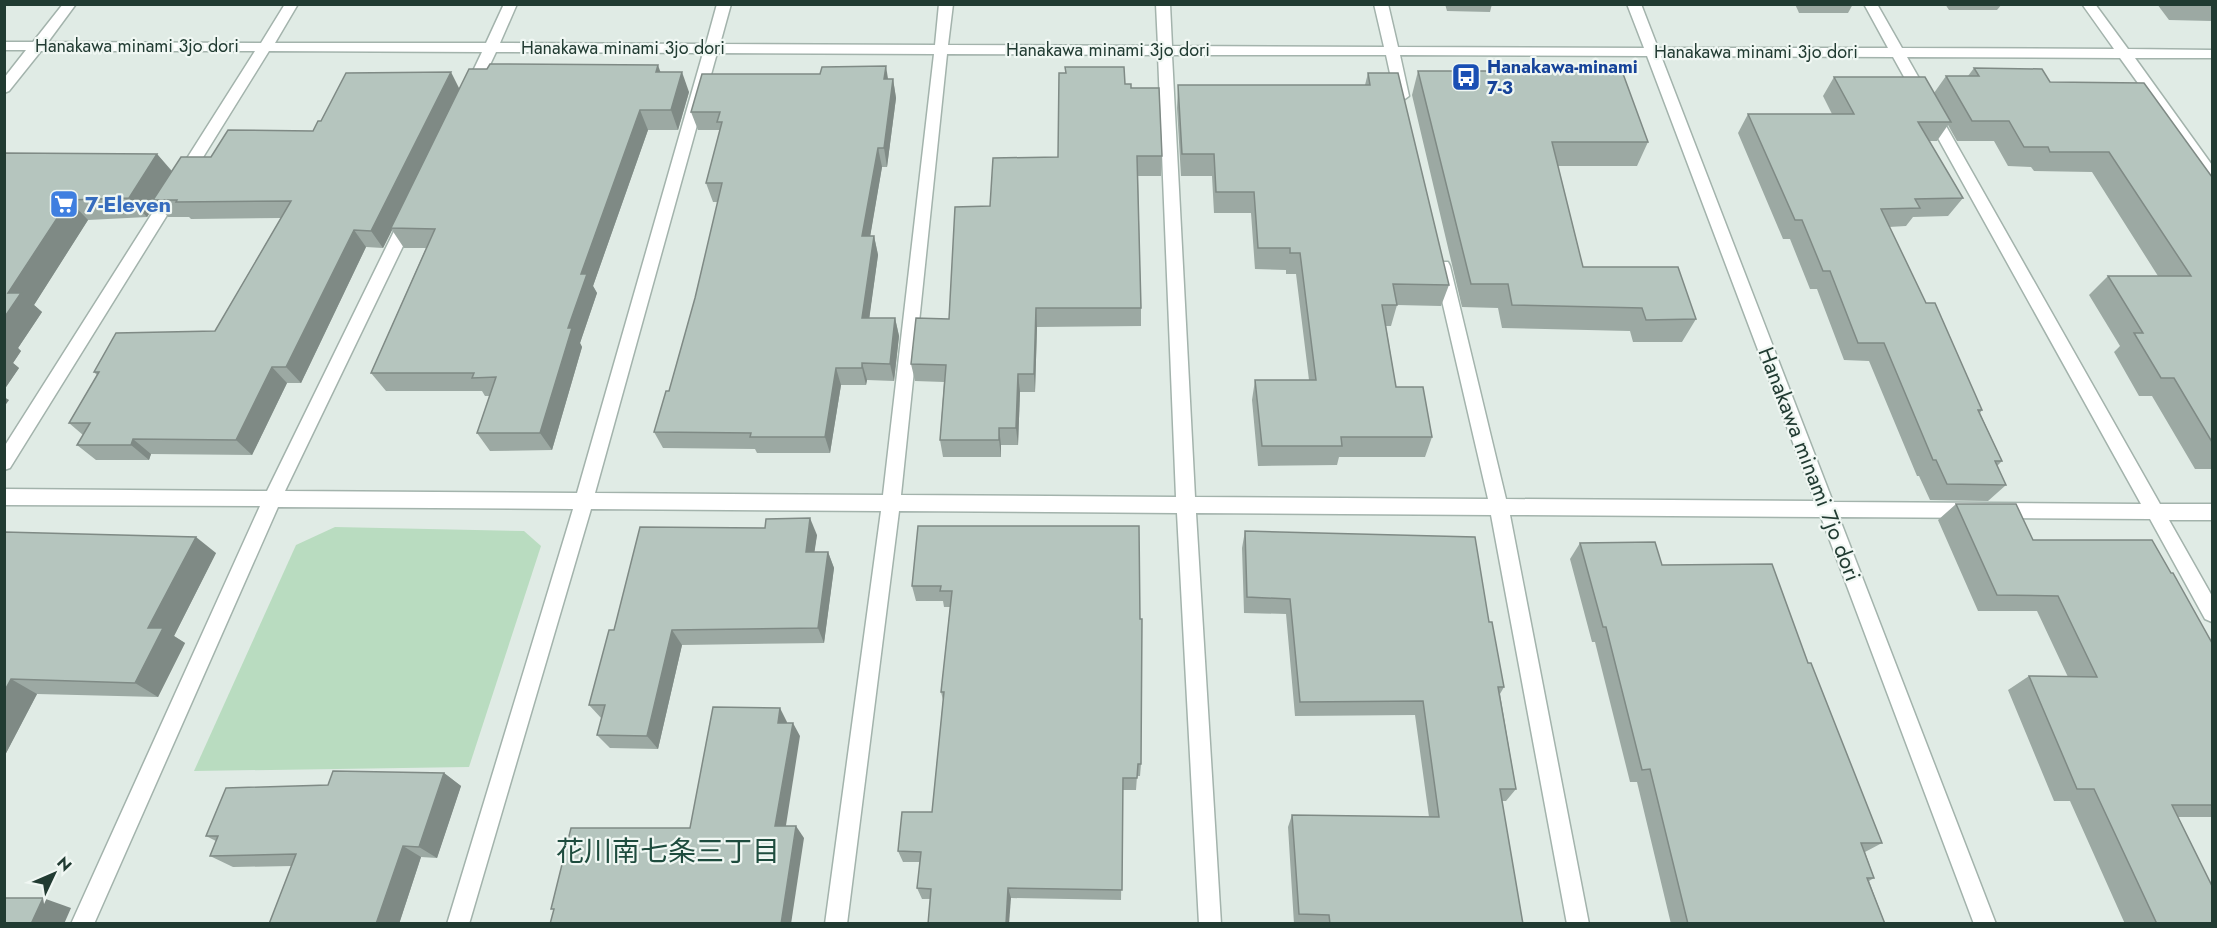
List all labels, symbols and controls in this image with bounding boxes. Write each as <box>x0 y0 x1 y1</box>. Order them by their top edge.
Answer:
street label: Hanakawa minami 3jo dori <box>35 33 239 59</box>
street label: Hanakawa minami 3jo dori <box>521 35 725 61</box>
street label: Hanakawa minami 3jo dori <box>1006 37 1210 63</box>
street label: Hanakawa minami 3jo dori <box>1654 39 1858 65</box>
place label: Hanakawa-minami 7-3 <box>1487 54 1638 101</box>
bus stop icon: Hanakawa-minami 7-3 <box>1450 61 1482 93</box>
supermarket icon: 7-Eleven <box>48 188 80 220</box>
place label: 7-Eleven <box>85 188 171 220</box>
street label: Hanakawa minami 7jo dori <box>1750 342 1870 586</box>
district label: 花川南七条三丁目 <box>556 831 780 872</box>
north arrow <box>24 844 84 904</box>
text: N <box>52 851 77 876</box>

